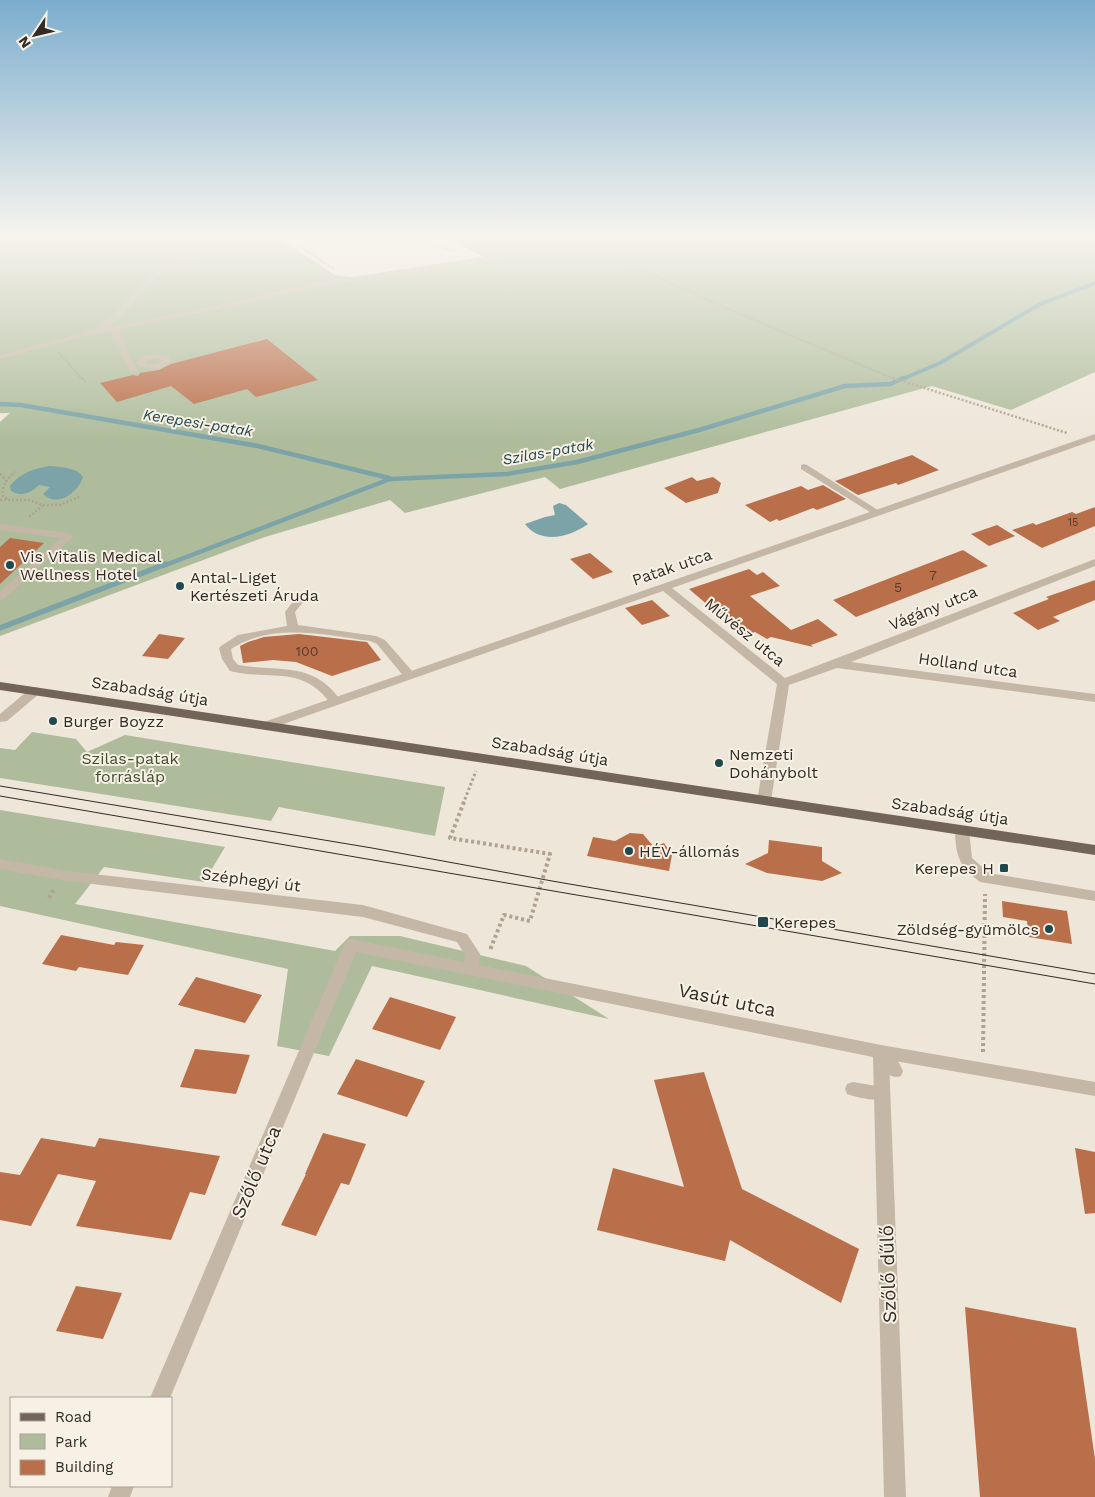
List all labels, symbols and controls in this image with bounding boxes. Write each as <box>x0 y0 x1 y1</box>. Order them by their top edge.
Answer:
north arrow <box>10 10 60 60</box>
text: N <box>15 34 34 51</box>
water label: Kerepesi-patak <box>142 405 255 441</box>
water label: Szilas-patak <box>501 435 596 469</box>
house number: 15 <box>1068 516 1078 529</box>
street label: Patak utca <box>630 545 714 589</box>
place label: Vis Vitalis Medical Wellness Hotel <box>20 547 161 584</box>
marker: Vis Vitalis Medical Wellness Hotel <box>4 559 16 571</box>
house number: 7 <box>929 567 937 583</box>
place label: Antal-Liget Kertészeti Áruda <box>190 568 319 605</box>
house number: 5 <box>894 579 902 595</box>
marker: Antal-Liget Kertészeti Áruda <box>174 580 186 592</box>
street label: Vágány utca <box>886 582 980 634</box>
street label: Művész utca <box>701 594 789 670</box>
house number: 100 <box>296 643 318 659</box>
street label: Holland utca <box>917 649 1019 681</box>
street label: Szabadság útja <box>90 672 210 710</box>
place label: Burger Boyzz <box>63 712 164 731</box>
marker: Burger Boyzz <box>47 715 59 727</box>
street label: Szabadság útja <box>490 732 610 770</box>
place label: Nemzeti Dohánybolt <box>729 745 818 782</box>
park label: Szilas-patak forrásláp <box>81 749 179 786</box>
marker: Nemzeti Dohánybolt <box>713 757 725 769</box>
street label: Szabadság útja <box>890 793 1010 829</box>
place label: HÉV-állomás <box>639 842 740 861</box>
marker: HÉV-állomás <box>623 845 635 857</box>
place label: Kerepes H <box>915 859 994 878</box>
marker: Kerepes H <box>998 862 1010 874</box>
street label: Széphegyi út <box>200 864 302 896</box>
place label: Kerepes <box>774 913 836 932</box>
marker: Kerepes <box>756 915 770 929</box>
place label: Zöldség-gyümölcs <box>897 920 1039 939</box>
marker: Zöldség-gyümölcs <box>1043 923 1055 935</box>
street label: Vasút utca <box>676 978 778 1022</box>
street label: Szőlő utca <box>226 1122 286 1222</box>
street label: Szőlő dűlő <box>875 1225 901 1323</box>
legend <box>10 1397 172 1487</box>
text: Road <box>55 1408 92 1426</box>
text: Park <box>55 1433 88 1451</box>
text: Building <box>55 1458 113 1476</box>

